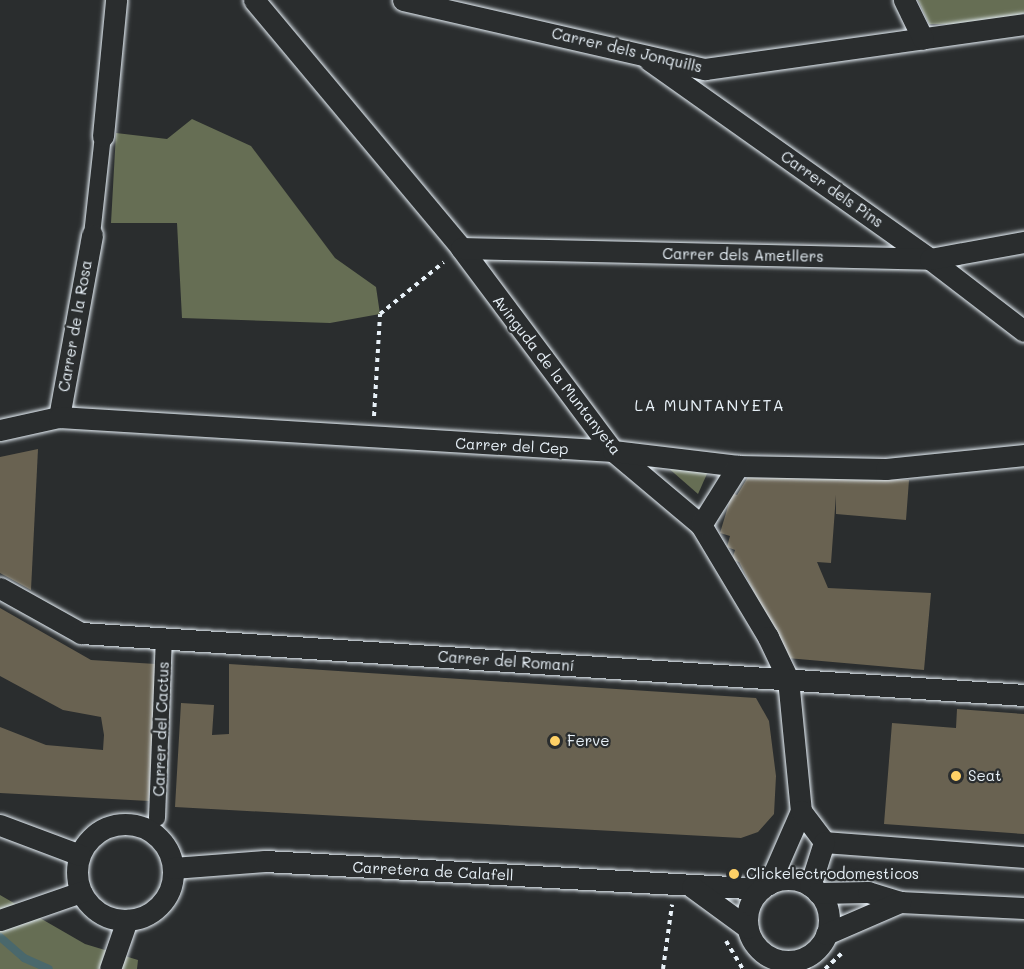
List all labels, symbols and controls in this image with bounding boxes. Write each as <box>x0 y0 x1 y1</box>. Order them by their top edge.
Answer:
street label: Carrer dels Jonquills <box>550 24 704 76</box>
street label: Carrer dels Pins <box>777 147 887 231</box>
street label: Carrer dels Ametllers <box>662 245 824 265</box>
street label: Carrer de la Rosa <box>55 259 95 393</box>
street label: Avinguda de la Muntanyeta <box>489 292 625 458</box>
district label: LA MUNTANYETA <box>635 395 785 415</box>
street label: Carrer del Cep <box>455 434 569 458</box>
street label: Carrer del Romaní <box>437 647 575 675</box>
street label: Carrer del Cactus <box>150 661 172 797</box>
place label: Ferve <box>567 732 609 750</box>
marker: Ferve <box>548 734 562 748</box>
place label: Seat <box>968 767 1002 785</box>
marker: Seat <box>949 769 963 783</box>
street label: Carretera de Calafell <box>352 858 514 884</box>
place label: Clickelectrodomesticos <box>746 865 919 883</box>
marker: Clickelectrodomesticos <box>727 867 741 881</box>

